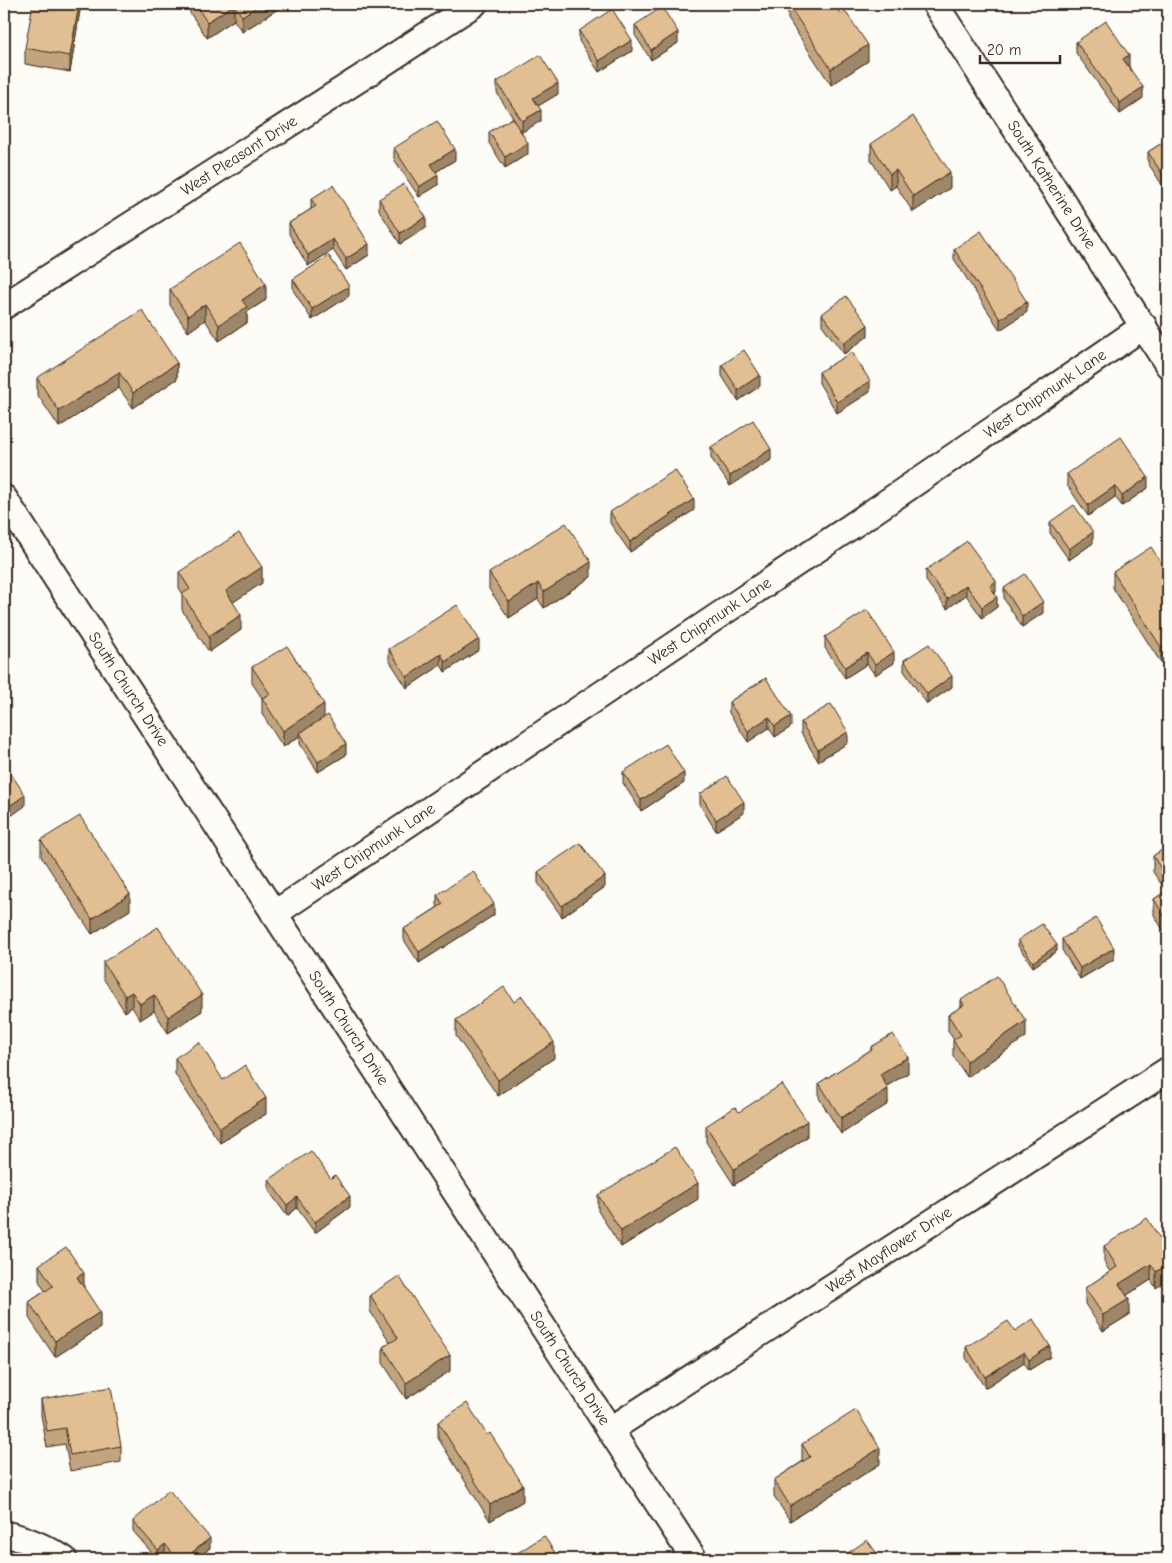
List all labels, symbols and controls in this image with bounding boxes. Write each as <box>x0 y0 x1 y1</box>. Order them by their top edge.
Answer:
scale bar <box>980 32 1060 64</box>
text: 20 m <box>987 41 1021 59</box>
street label: West Pleasant Drive <box>178 112 301 200</box>
street label: South Katherine Drive <box>1004 117 1100 252</box>
street label: West Chipmunk Lane <box>980 346 1110 442</box>
street label: West Chipmunk Lane <box>645 574 775 669</box>
street label: South Church Drive <box>85 629 172 750</box>
street label: West Chipmunk Lane <box>309 799 439 895</box>
street label: South Church Drive <box>305 967 392 1088</box>
street label: West Mayflower Drive <box>823 1203 955 1297</box>
street label: South Church Drive <box>526 1308 614 1429</box>

